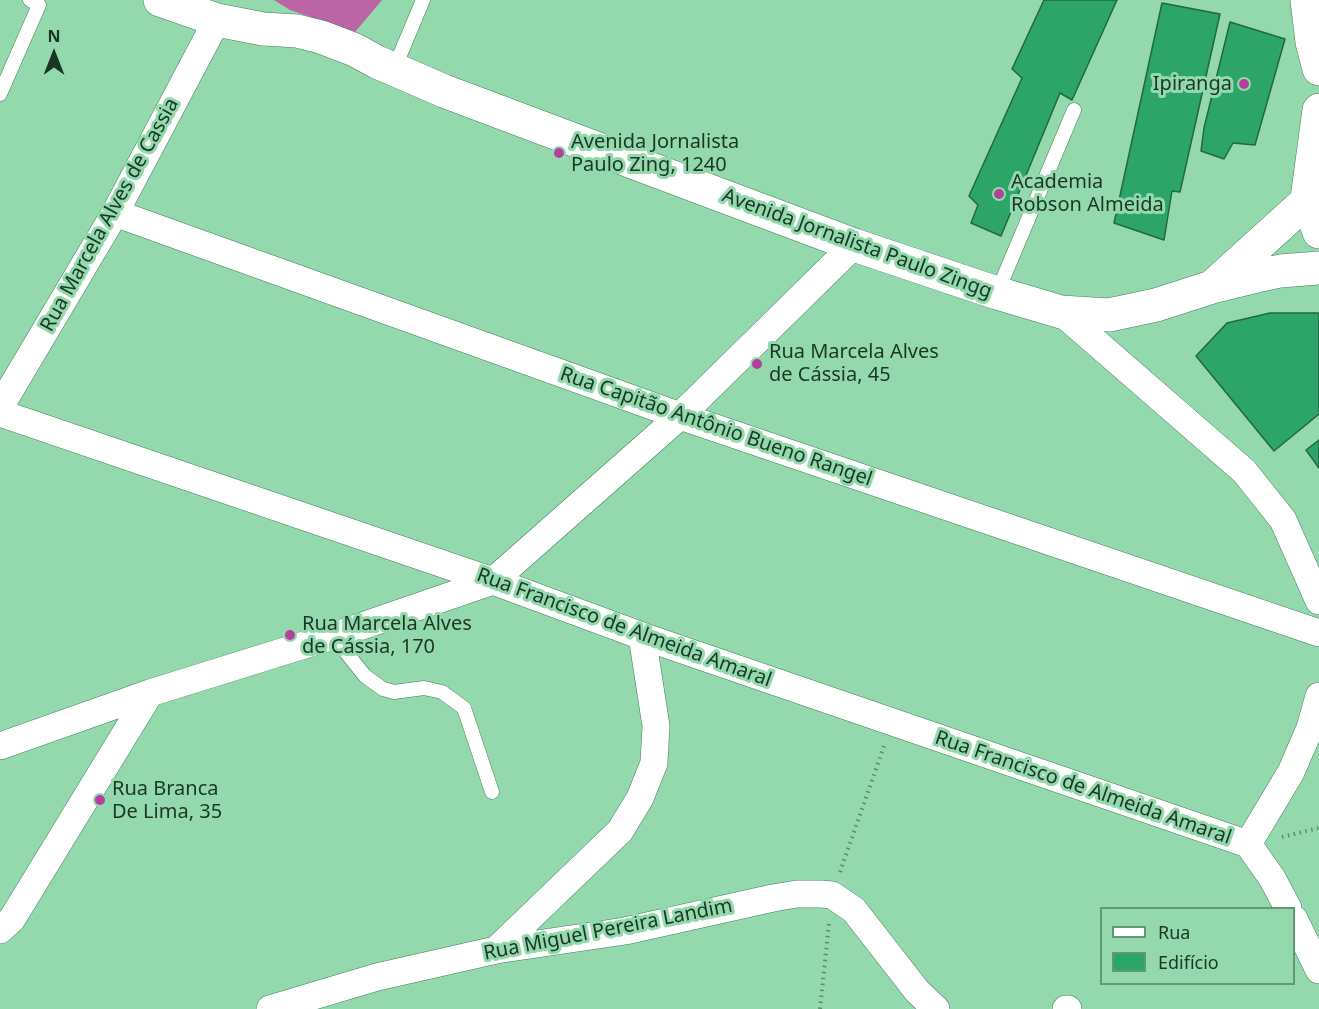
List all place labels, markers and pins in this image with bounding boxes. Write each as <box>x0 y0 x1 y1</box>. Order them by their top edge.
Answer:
place label: Ipiranga <box>1153 72 1232 96</box>
marker: Ipiranga <box>1237 77 1251 91</box>
place label: Avenida Jornalista Paulo Zing, 1240 <box>571 130 739 177</box>
marker: Avenida Jornalista Paulo Zing, 1240 <box>552 146 566 160</box>
place label: Academia Robson Almeida <box>1011 170 1164 217</box>
marker: Academia Robson Almeida <box>992 187 1006 201</box>
place label: Rua Marcela Alves de Cássia, 45 <box>769 340 939 387</box>
marker: Rua Marcela Alves de Cássia, 45 <box>750 357 764 371</box>
place label: Rua Marcela Alves de Cássia, 170 <box>302 612 472 659</box>
marker: Rua Marcela Alves de Cássia, 170 <box>283 628 297 642</box>
place label: Rua Branca De Lima, 35 <box>112 777 222 824</box>
marker: Rua Branca De Lima, 35 <box>93 793 107 807</box>

